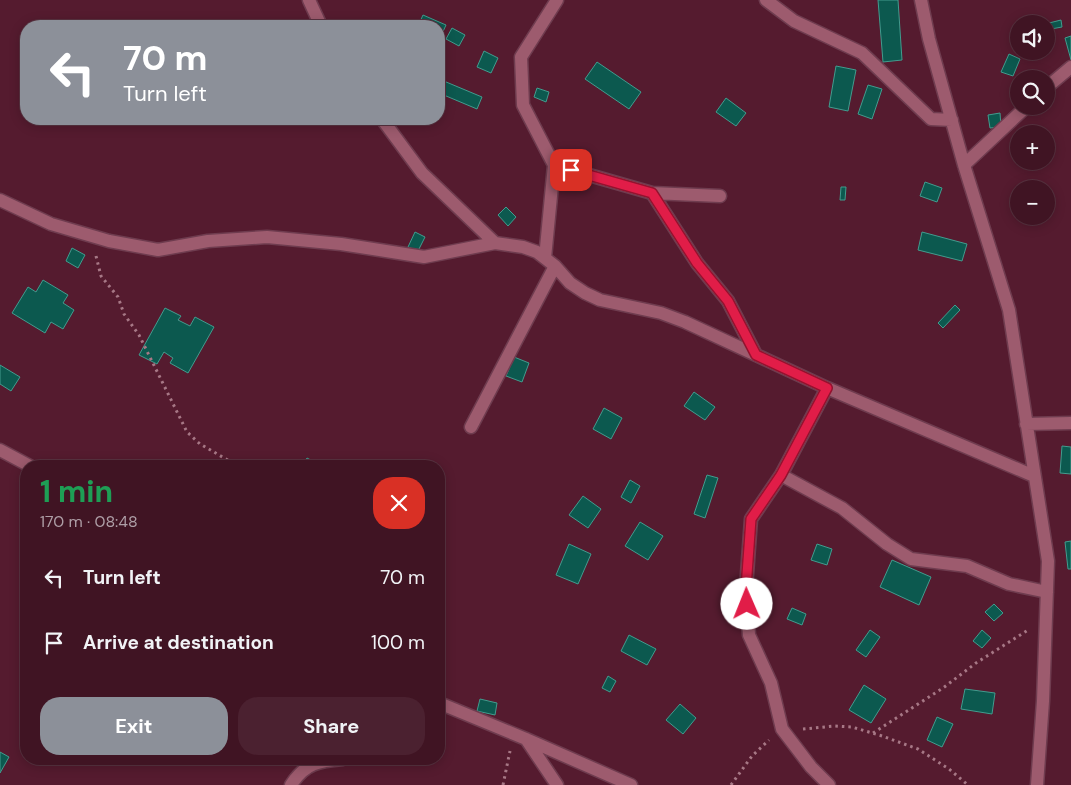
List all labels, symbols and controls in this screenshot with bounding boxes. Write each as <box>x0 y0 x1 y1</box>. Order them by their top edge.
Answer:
map controls <box>1010 15 1055 225</box>
button: sound <box>1010 15 1055 60</box>
text: 70 m <box>123 35 207 81</box>
icon: left <box>40 40 105 105</box>
button: search <box>1010 70 1055 115</box>
text: Turn left <box>123 79 207 108</box>
button: + <box>1010 125 1055 170</box>
pin <box>550 149 592 191</box>
icon: arrive <box>557 156 585 184</box>
button: − <box>1010 180 1055 225</box>
text: 1 min <box>40 472 113 511</box>
button: close <box>373 477 425 529</box>
text: 170 m · 08:48 <box>40 511 138 532</box>
icon: left <box>40 564 68 592</box>
text: Turn left <box>83 565 161 590</box>
text: 70 m <box>380 565 425 590</box>
position arrow <box>720 577 772 629</box>
icon: arrive <box>40 629 68 657</box>
text: Arrive at destination <box>83 630 274 655</box>
text: 100 m <box>371 630 425 655</box>
button: Exit <box>40 697 228 755</box>
button: Share <box>238 697 425 755</box>

